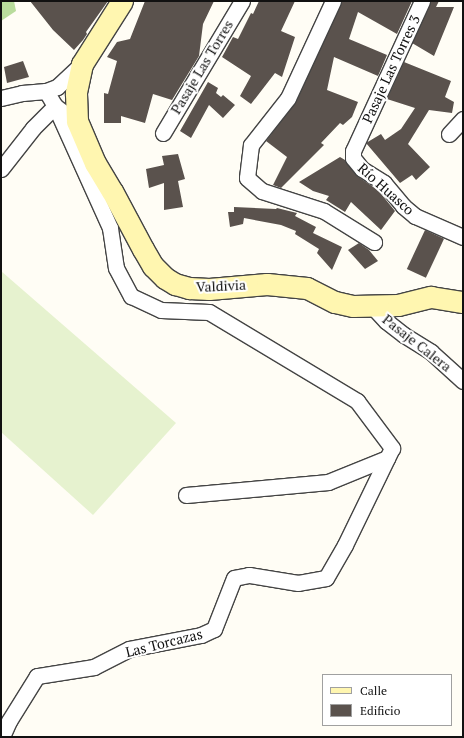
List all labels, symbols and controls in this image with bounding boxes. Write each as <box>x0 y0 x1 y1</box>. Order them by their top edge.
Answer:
street label: Pasaje Las Torres 3 <box>359 12 423 126</box>
street label: Pasaje Las Torres <box>167 17 237 117</box>
street label: Río Huasco <box>354 159 418 219</box>
street label: Valdivia <box>196 276 246 296</box>
street label: Pasaje Calera <box>379 311 455 375</box>
street label: Las Torcazas <box>124 625 204 661</box>
legend <box>322 674 452 726</box>
text: Calle <box>360 683 387 698</box>
text: Edificio <box>360 703 400 718</box>

